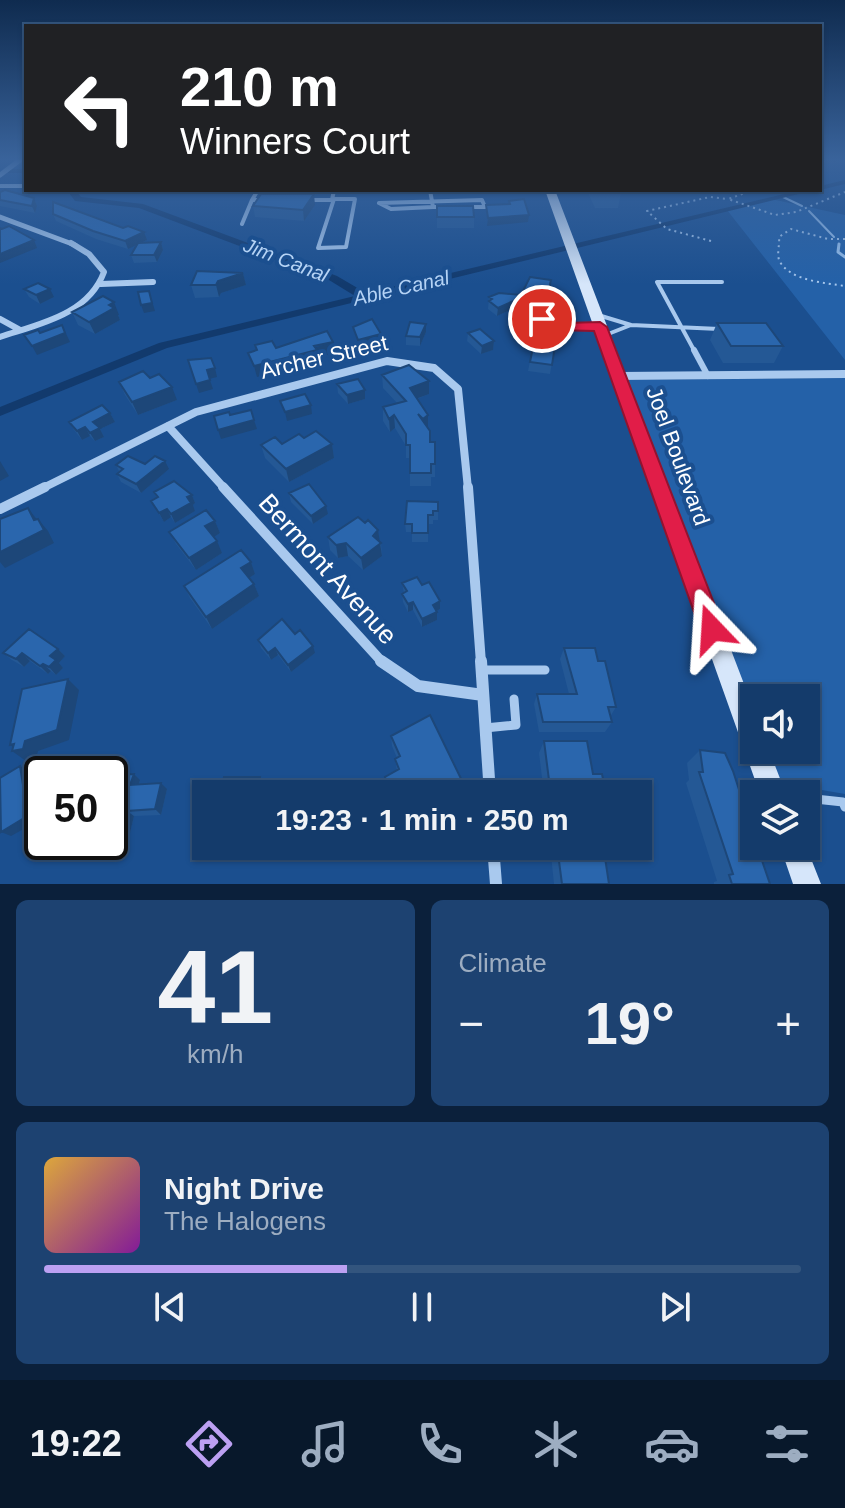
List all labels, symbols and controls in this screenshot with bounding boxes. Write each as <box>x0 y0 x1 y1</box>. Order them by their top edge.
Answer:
text: 210 m <box>180 55 339 118</box>
icon: left <box>48 56 152 160</box>
text: Winners Court <box>180 121 410 162</box>
water label: Jim Canal <box>240 233 332 286</box>
water label: Able Canal <box>350 266 452 310</box>
pin <box>508 285 576 353</box>
icon: arrive <box>520 297 564 341</box>
street label: Archer Street <box>258 330 390 384</box>
street label: Joel Boulevard <box>641 383 715 529</box>
street label: Bermont Avenue <box>253 488 403 650</box>
position arrow <box>670 587 754 671</box>
map controls <box>740 684 820 860</box>
button: sound <box>740 684 820 764</box>
speed limit sign: 50 <box>24 756 128 860</box>
button: layers <box>740 780 820 860</box>
text: 19:23 · 1 min · 250 m <box>275 803 569 836</box>
text: 41 <box>157 929 273 1045</box>
text: Climate <box>459 948 547 978</box>
text: 19° <box>584 990 675 1057</box>
text: − <box>459 999 484 1048</box>
text: + <box>775 999 801 1048</box>
text: km/h <box>187 1039 243 1069</box>
text: Night Drive <box>164 1172 324 1205</box>
text: The Halogens <box>164 1206 326 1236</box>
icon: previous <box>148 1285 192 1329</box>
icon: pause <box>400 1285 444 1329</box>
icon: next <box>653 1285 697 1329</box>
icon: directions <box>181 1416 237 1472</box>
icon: music <box>297 1416 353 1472</box>
icon: phone <box>412 1416 468 1472</box>
icon: climate <box>528 1416 584 1472</box>
icon: car <box>644 1416 700 1472</box>
icon: filters <box>759 1416 815 1472</box>
text: 19:22 <box>30 1423 122 1464</box>

